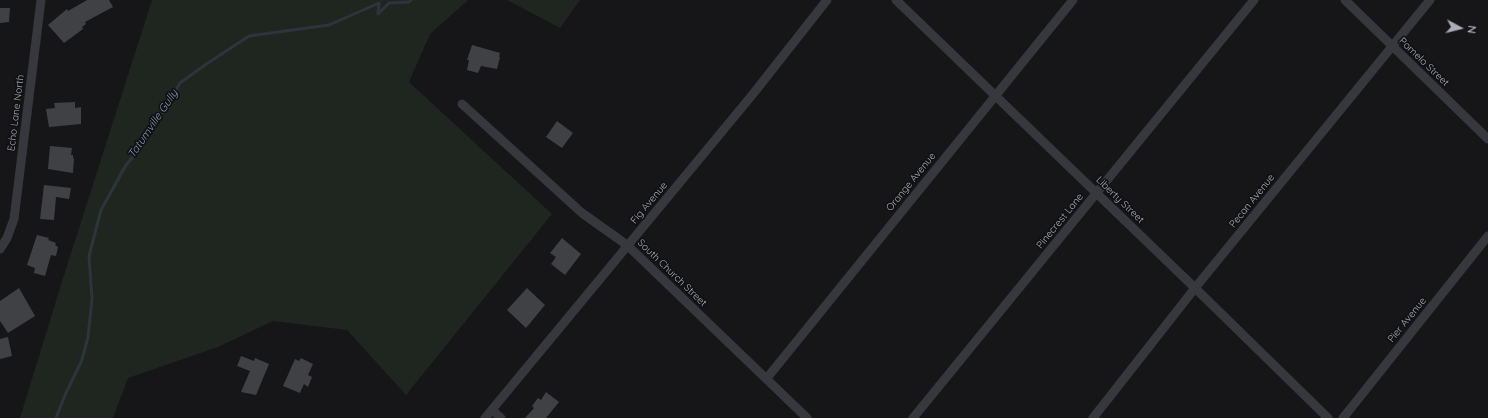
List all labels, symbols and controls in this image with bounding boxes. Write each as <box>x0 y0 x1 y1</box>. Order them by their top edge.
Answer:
north arrow <box>1440 8 1480 48</box>
text: N <box>1464 25 1479 34</box>
street label: Pomelo Street <box>1396 35 1452 89</box>
street label: Echo Lane North <box>5 74 27 152</box>
water label: Tatumville Gully <box>125 87 181 161</box>
street label: Orange Avenue <box>884 150 938 214</box>
street label: Pecan Avenue <box>1227 172 1277 230</box>
street label: Liberty Street <box>1093 174 1147 226</box>
street label: Fig Avenue <box>628 180 670 226</box>
street label: Pinecrest Lane <box>1034 191 1086 251</box>
street label: South Church Street <box>635 237 709 309</box>
street label: Pier Avenue <box>1385 295 1429 345</box>

